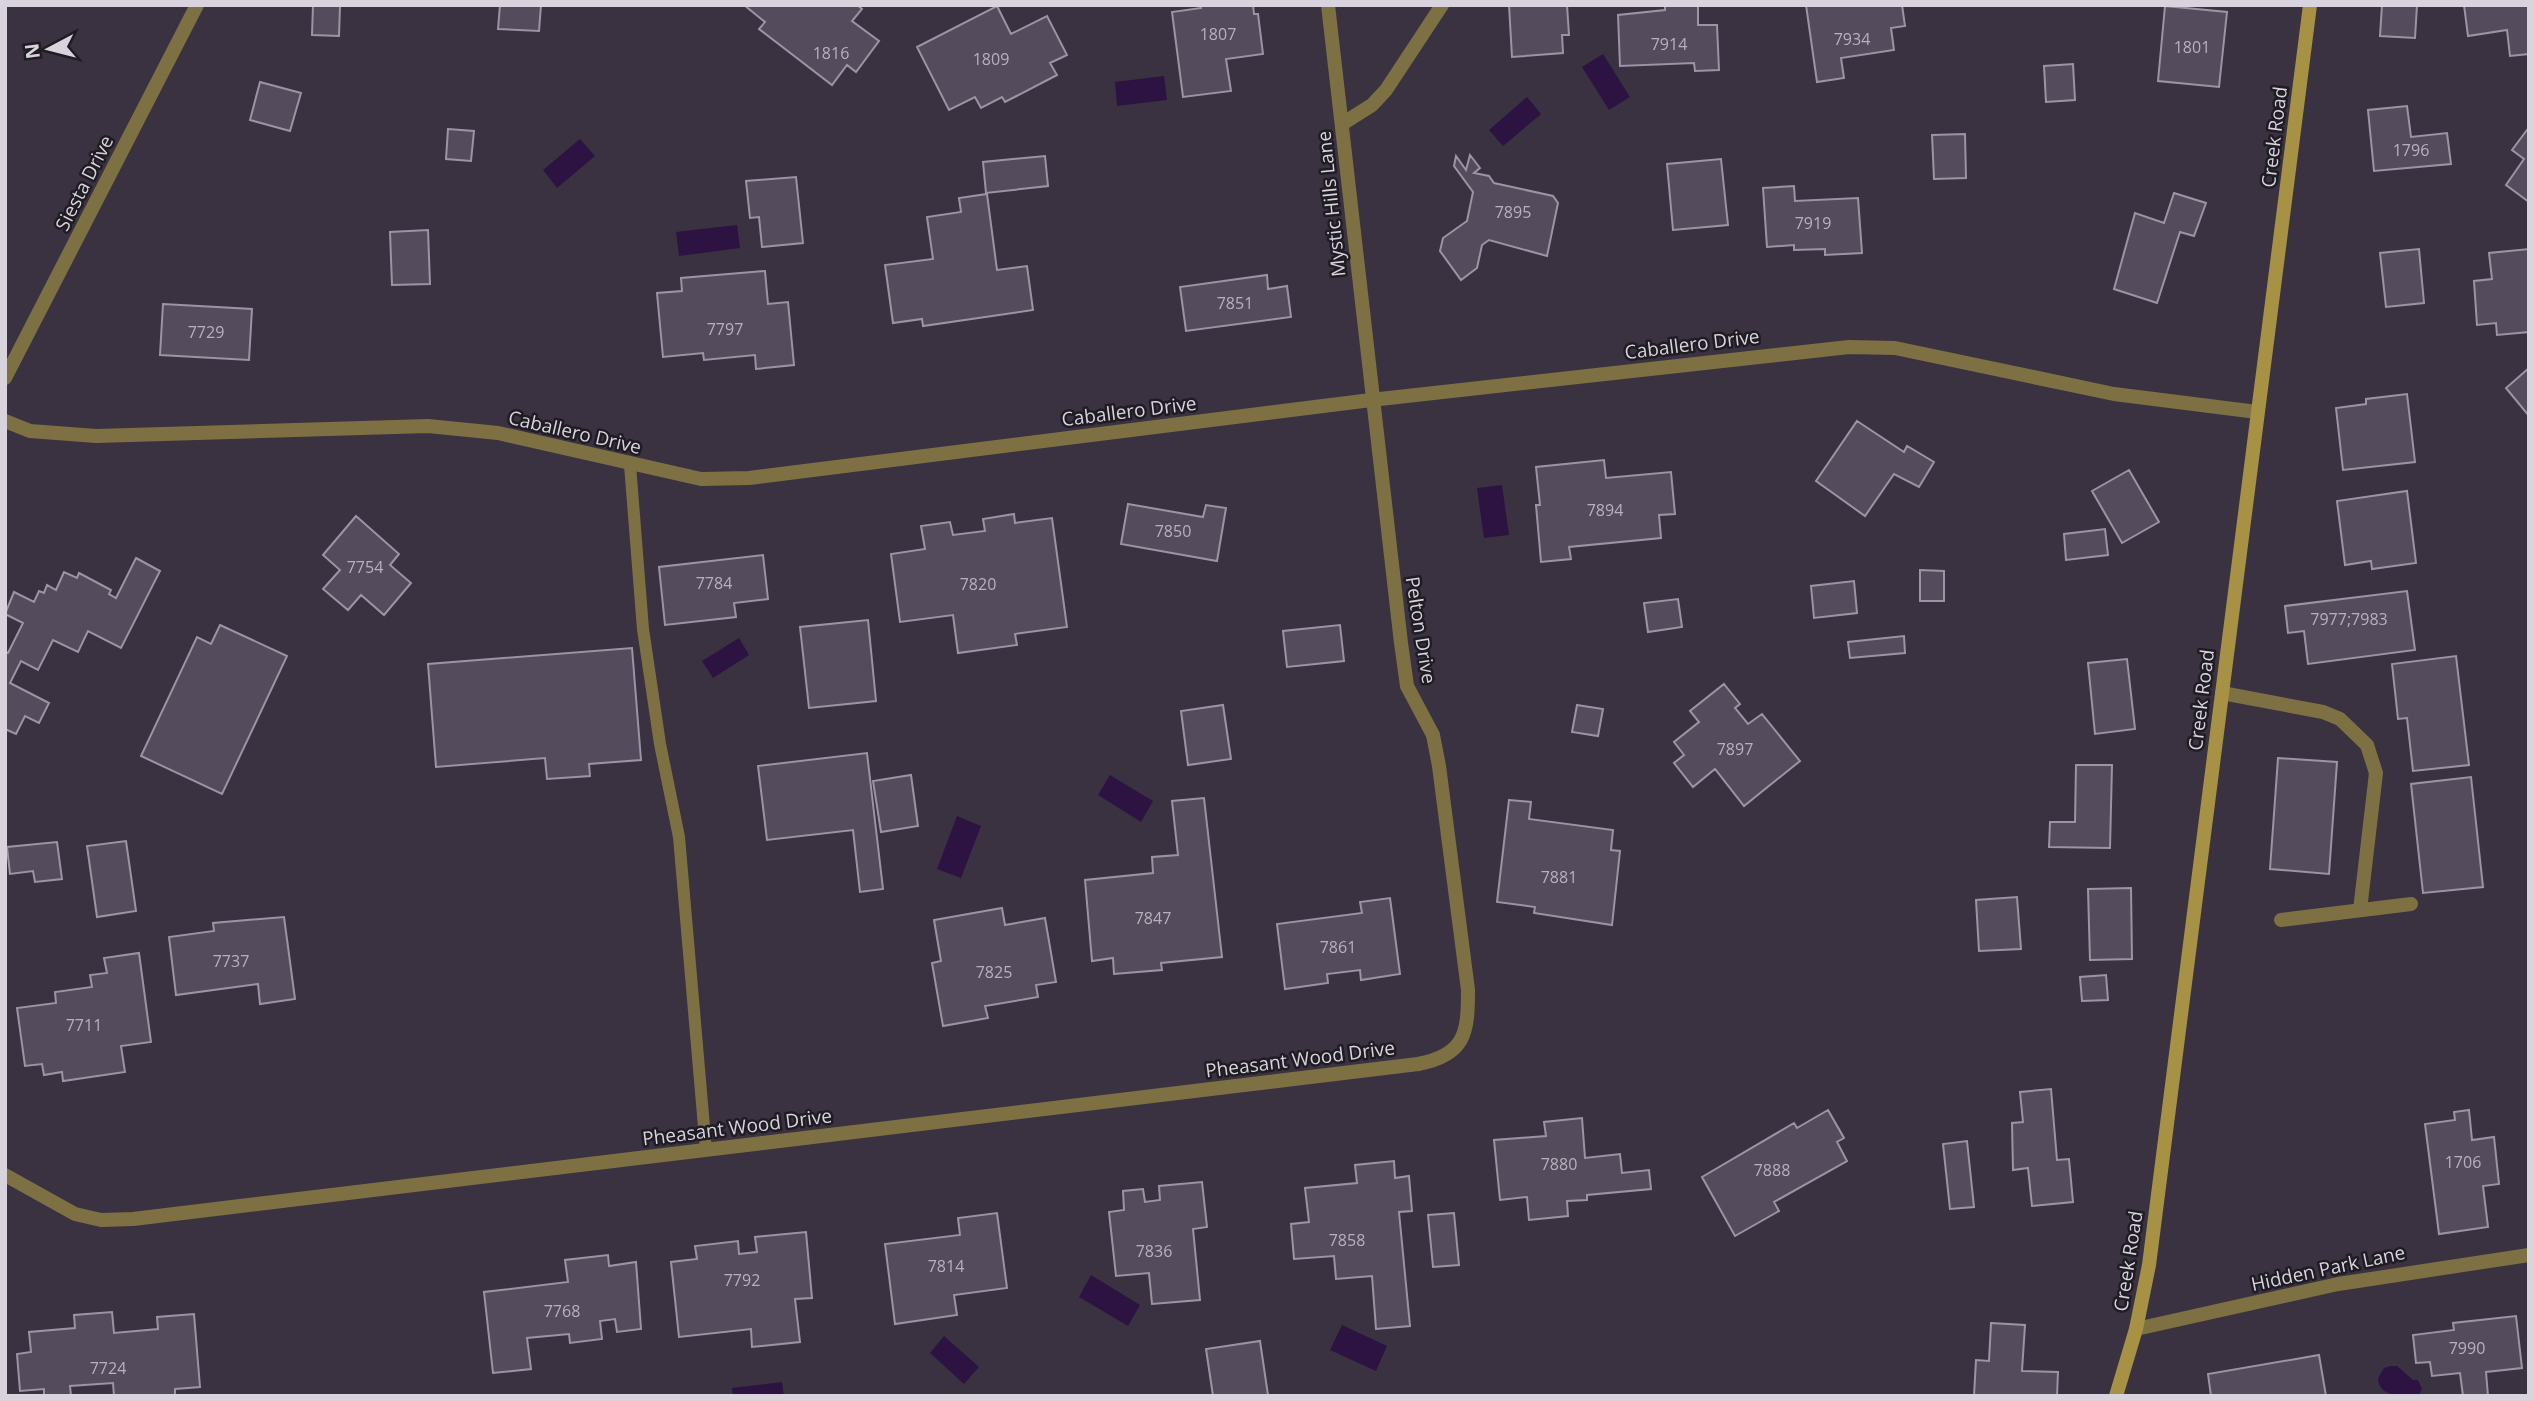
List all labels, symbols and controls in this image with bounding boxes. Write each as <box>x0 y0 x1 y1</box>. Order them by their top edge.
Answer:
north arrow <box>14 14 84 84</box>
house number: 1807 <box>1200 23 1236 45</box>
house number: 7934 <box>1834 28 1870 50</box>
house number: 7914 <box>1651 33 1687 55</box>
house number: 1801 <box>2174 36 2210 58</box>
text: N <box>18 42 46 60</box>
house number: 1816 <box>813 42 849 64</box>
house number: 1809 <box>973 48 1009 70</box>
street label: Creek Road <box>2255 85 2293 189</box>
street label: Mystic Hills Lane <box>1310 130 1352 278</box>
street label: Siesta Drive <box>49 131 119 235</box>
house number: 1796 <box>2393 139 2429 161</box>
house number: 7895 <box>1495 201 1531 223</box>
house number: 7919 <box>1795 212 1831 234</box>
house number: 7851 <box>1217 292 1253 314</box>
house number: 7797 <box>707 318 743 340</box>
house number: 7729 <box>188 321 224 343</box>
street label: Caballero Drive <box>1623 323 1761 365</box>
street label: Caballero Drive <box>1060 390 1198 432</box>
street label: Caballero Drive <box>506 404 644 460</box>
house number: 7894 <box>1587 499 1623 521</box>
house number: 7850 <box>1155 520 1191 542</box>
house number: 7754 <box>347 556 383 578</box>
house number: 7784 <box>696 572 732 594</box>
house number: 7820 <box>960 573 996 595</box>
street label: Pelton Drive <box>1400 575 1442 685</box>
house number: 7977;7983 <box>2310 608 2388 630</box>
street label: Creek Road <box>2182 648 2220 752</box>
house number: 7897 <box>1717 738 1753 760</box>
house number: 7881 <box>1541 866 1577 888</box>
house number: 7847 <box>1135 907 1171 929</box>
house number: 7861 <box>1320 936 1356 958</box>
house number: 7737 <box>213 950 249 972</box>
house number: 7825 <box>976 961 1012 983</box>
house number: 7711 <box>66 1014 102 1036</box>
street label: Pheasant Wood Drive <box>1204 1034 1396 1084</box>
street label: Pheasant Wood Drive <box>641 1102 833 1152</box>
house number: 1706 <box>2445 1151 2481 1173</box>
house number: 7880 <box>1541 1153 1577 1175</box>
house number: 7888 <box>1754 1159 1790 1181</box>
street label: Creek Road <box>2107 1209 2149 1313</box>
house number: 7858 <box>1329 1229 1365 1251</box>
street label: Hidden Park Lane <box>2249 1239 2407 1297</box>
house number: 7836 <box>1136 1240 1172 1262</box>
house number: 7814 <box>928 1255 964 1277</box>
house number: 7792 <box>724 1269 760 1291</box>
house number: 7768 <box>544 1300 580 1322</box>
house number: 7990 <box>2449 1337 2485 1359</box>
house number: 7724 <box>90 1357 126 1379</box>

